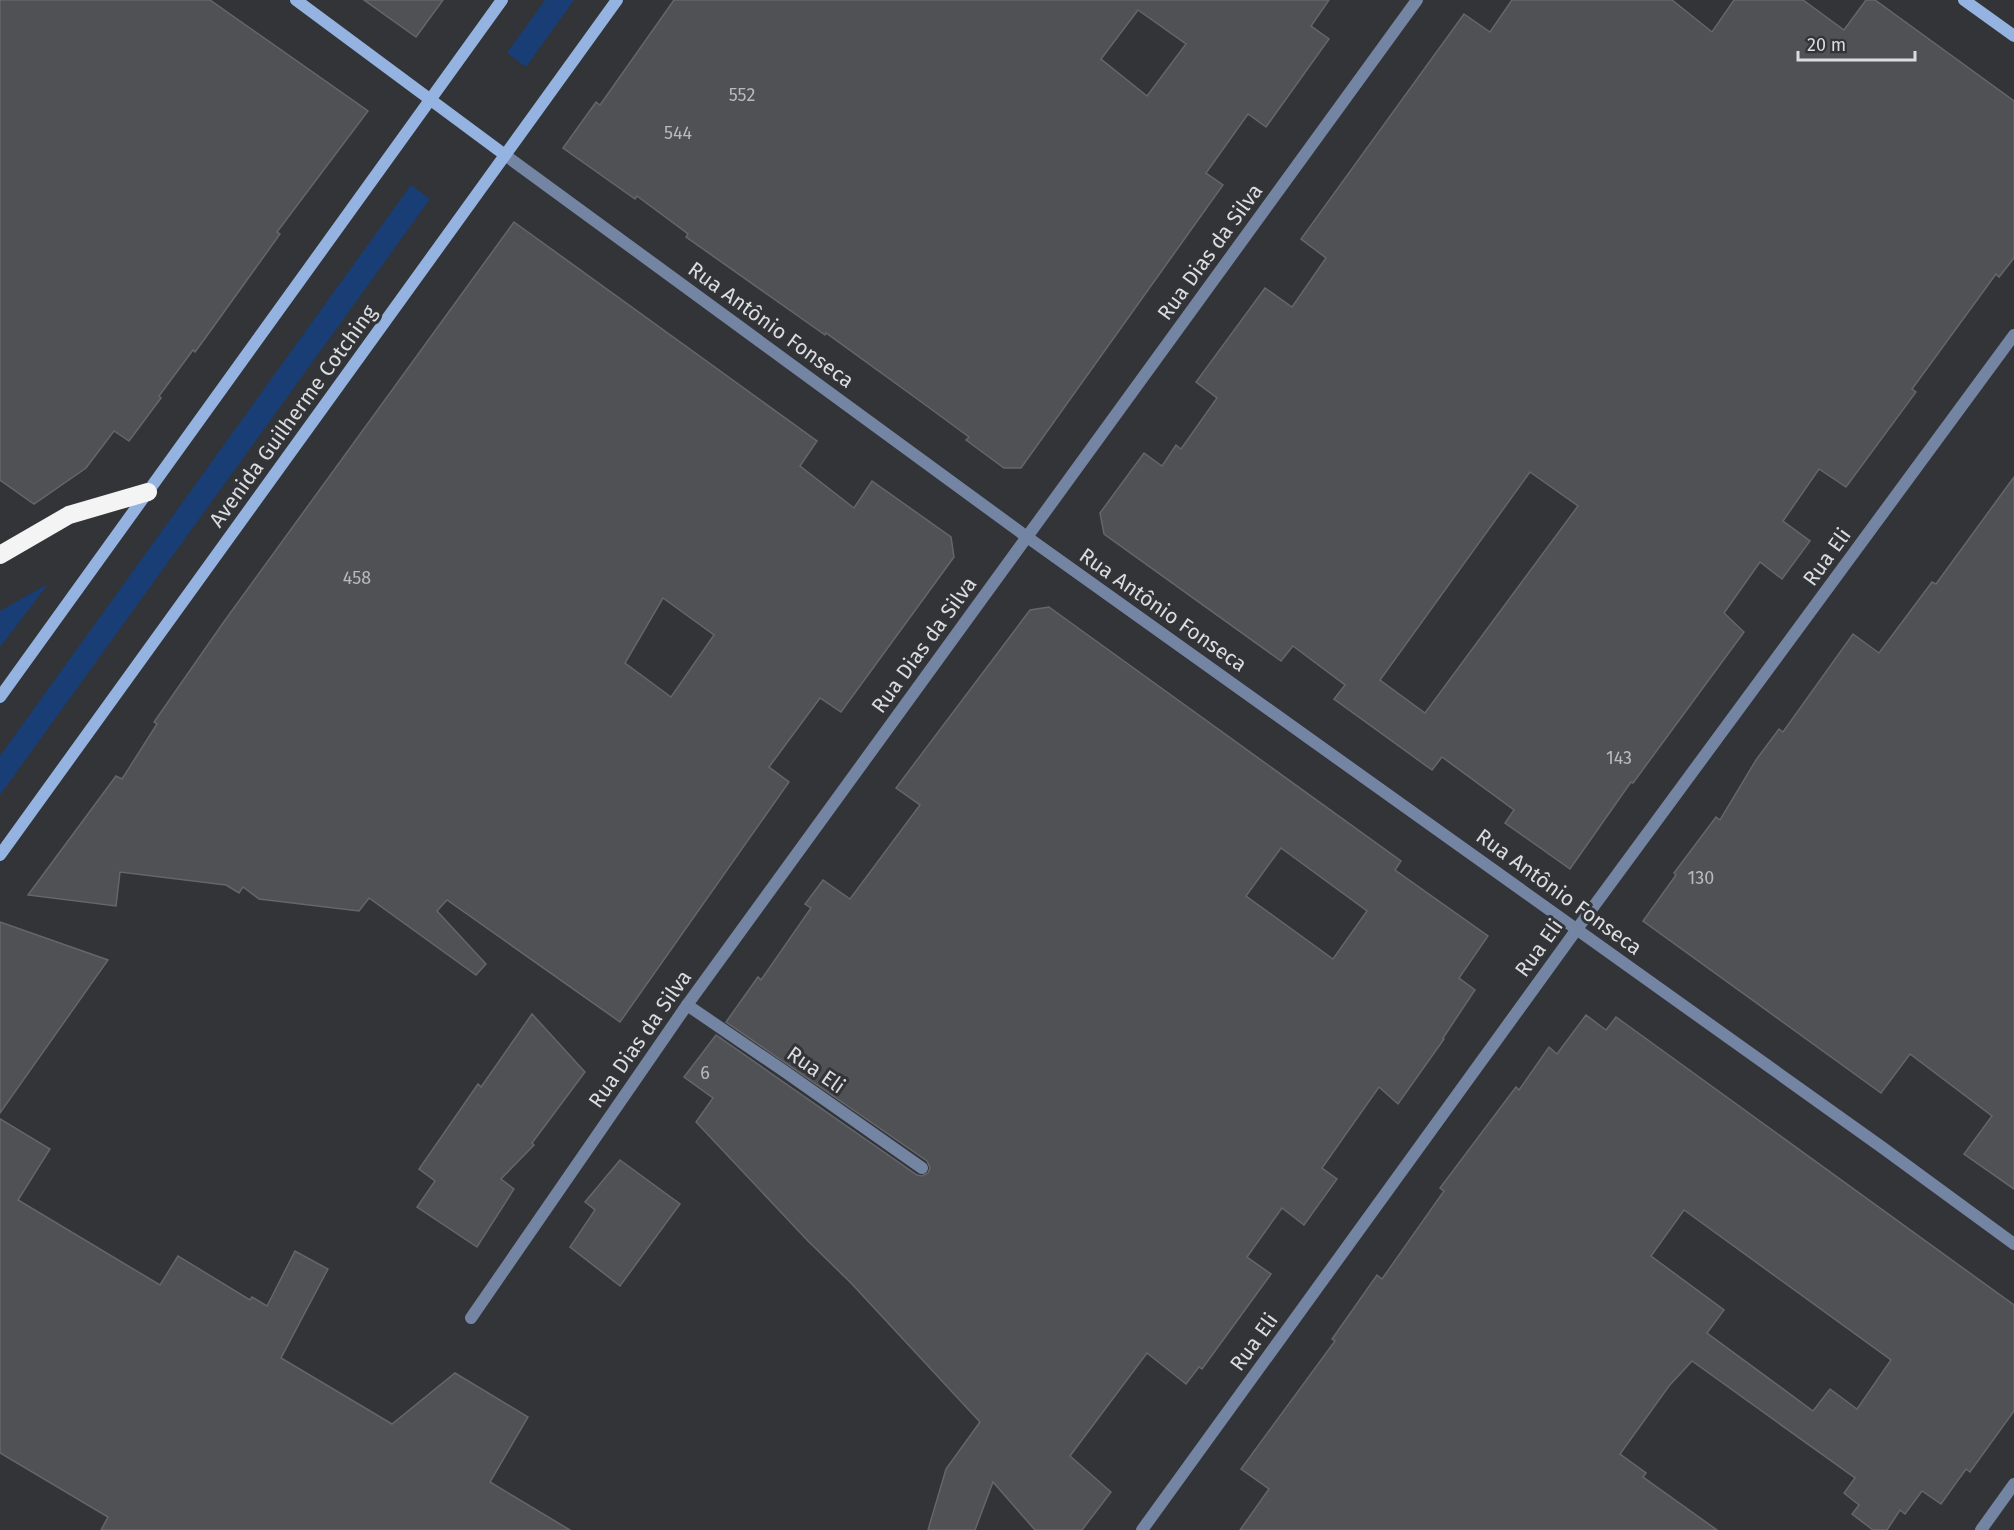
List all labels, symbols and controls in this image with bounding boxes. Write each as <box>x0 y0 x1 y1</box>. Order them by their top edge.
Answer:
scale bar <box>1798 24 1915 62</box>
text: 20 m <box>1807 34 1846 56</box>
house number: 552 <box>729 84 755 106</box>
house number: 544 <box>664 122 693 144</box>
street label: Rua Dias da Silva <box>1152 179 1268 325</box>
street label: Rua Antônio Fonseca <box>683 256 859 394</box>
street label: Avenida Guilherme Cotching <box>204 300 382 532</box>
street label: Rua Eli <box>1797 523 1857 591</box>
street label: Rua Antônio Fonseca <box>1074 542 1252 678</box>
house number: 458 <box>343 567 371 589</box>
street label: Rua Dias da Silva <box>866 572 982 718</box>
house number: 143 <box>1606 747 1632 769</box>
street label: Rua Antônio Fonseca <box>1471 823 1647 961</box>
house number: 130 <box>1688 867 1714 889</box>
street label: Rua Eli <box>1509 914 1569 982</box>
street label: Rua Dias da Silva <box>583 965 697 1113</box>
street label: Rua Eli <box>782 1041 850 1099</box>
house number: 6 <box>700 1062 710 1084</box>
street label: Rua Eli <box>1224 1308 1284 1376</box>

